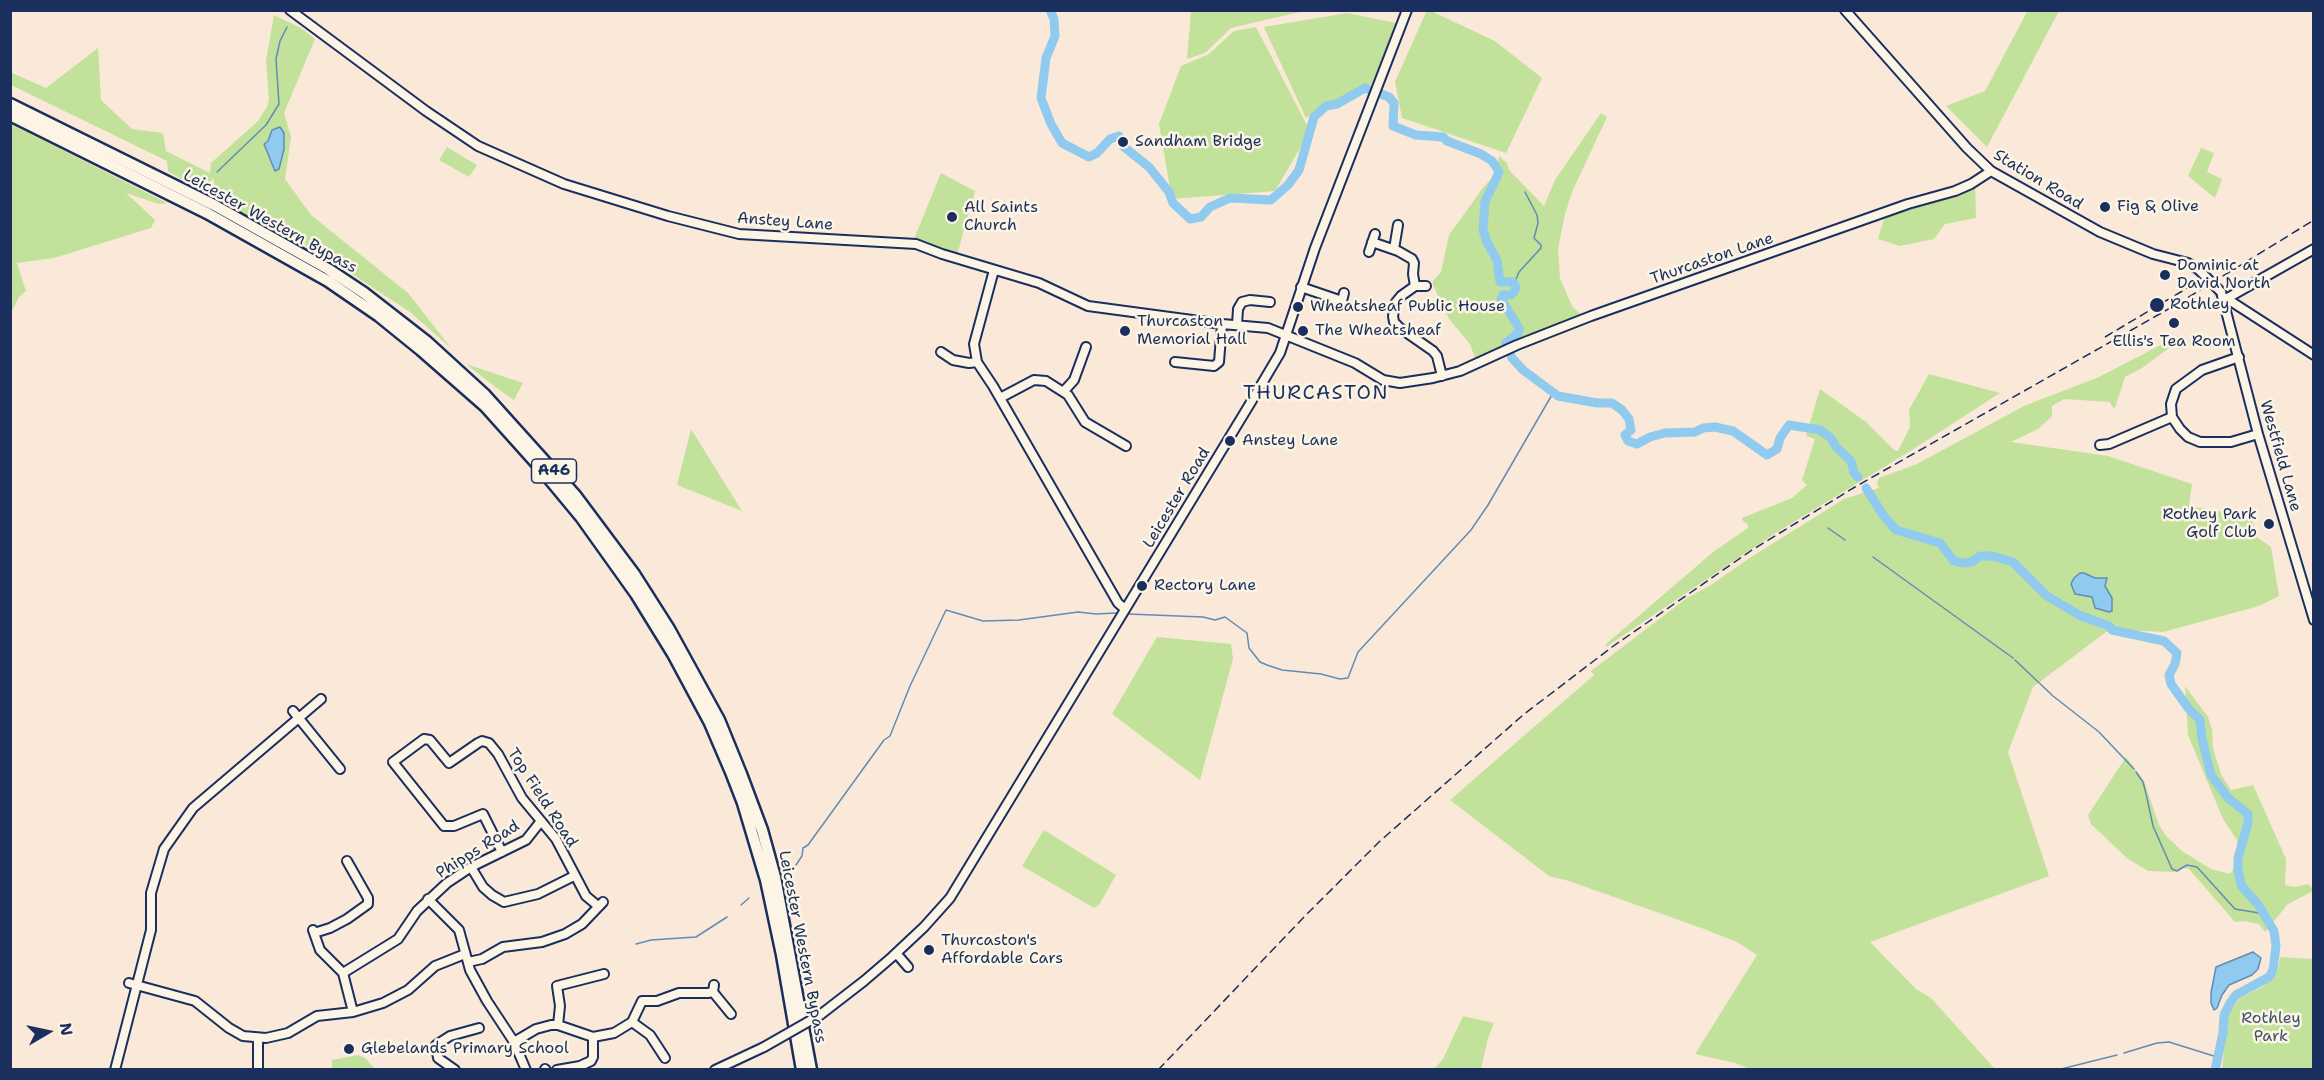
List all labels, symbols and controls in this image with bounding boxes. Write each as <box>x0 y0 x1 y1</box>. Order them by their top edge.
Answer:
place label: Sandham Bridge <box>1135 132 1262 152</box>
marker: Sandham Bridge <box>1116 135 1130 149</box>
street label: Station Road <box>1990 146 2086 214</box>
street label: Leicester Western Bypass <box>180 166 360 278</box>
place label: Fig & Olive <box>2117 197 2199 217</box>
place label: All Saints Church <box>964 198 1038 236</box>
marker: Fig & Olive <box>2098 200 2112 214</box>
street label: Anstey Lane <box>736 209 834 235</box>
marker: All Saints Church <box>945 210 959 224</box>
street label: Thurcaston Lane <box>1648 229 1776 289</box>
place label: Dominic at David North <box>2177 256 2270 294</box>
marker: Dominic at David North <box>2158 268 2172 282</box>
place label: Rothley <box>2170 295 2230 315</box>
marker: Rothley <box>2148 296 2166 314</box>
place label: Wheatsheaf Public House <box>1310 297 1505 317</box>
marker: Wheatsheaf Public House <box>1291 300 1305 314</box>
place label: Thurcaston Memorial Hall <box>1137 312 1247 350</box>
marker: Ellis's Tea Room <box>2167 316 2181 330</box>
place label: The Wheatsheaf <box>1315 321 1441 341</box>
marker: Thurcaston Memorial Hall <box>1118 324 1132 338</box>
marker: The Wheatsheaf <box>1296 324 1310 338</box>
place label: Ellis's Tea Room <box>2113 332 2235 352</box>
district label: THURCASTON <box>1243 382 1389 406</box>
street label: Westfield Lane <box>2255 398 2305 514</box>
place label: Anstey Lane <box>1242 431 1338 451</box>
marker: Anstey Lane <box>1223 434 1237 448</box>
street label: Leicester Road <box>1139 444 1215 552</box>
road number: A46 <box>532 459 576 483</box>
place label: Rothey Park Golf Club <box>2162 505 2257 543</box>
marker: Rothey Park Golf Club <box>2262 517 2276 531</box>
place label: Rectory Lane <box>1154 576 1256 596</box>
marker: Rectory Lane <box>1135 579 1149 593</box>
street label: Top Field Road <box>503 745 581 851</box>
street label: Phipps Road <box>433 817 523 883</box>
street label: Leicester Western Bypass <box>774 849 830 1045</box>
place label: Thurcaston's Affordable Cars <box>941 931 1063 969</box>
marker: Thurcaston's Affordable Cars <box>922 943 936 957</box>
north arrow <box>18 1002 78 1062</box>
park label: Rothley Park <box>2241 1009 2301 1047</box>
text: N <box>55 1021 78 1037</box>
place label: Glebelands Primary School <box>361 1039 569 1059</box>
marker: Glebelands Primary School <box>342 1042 356 1056</box>

